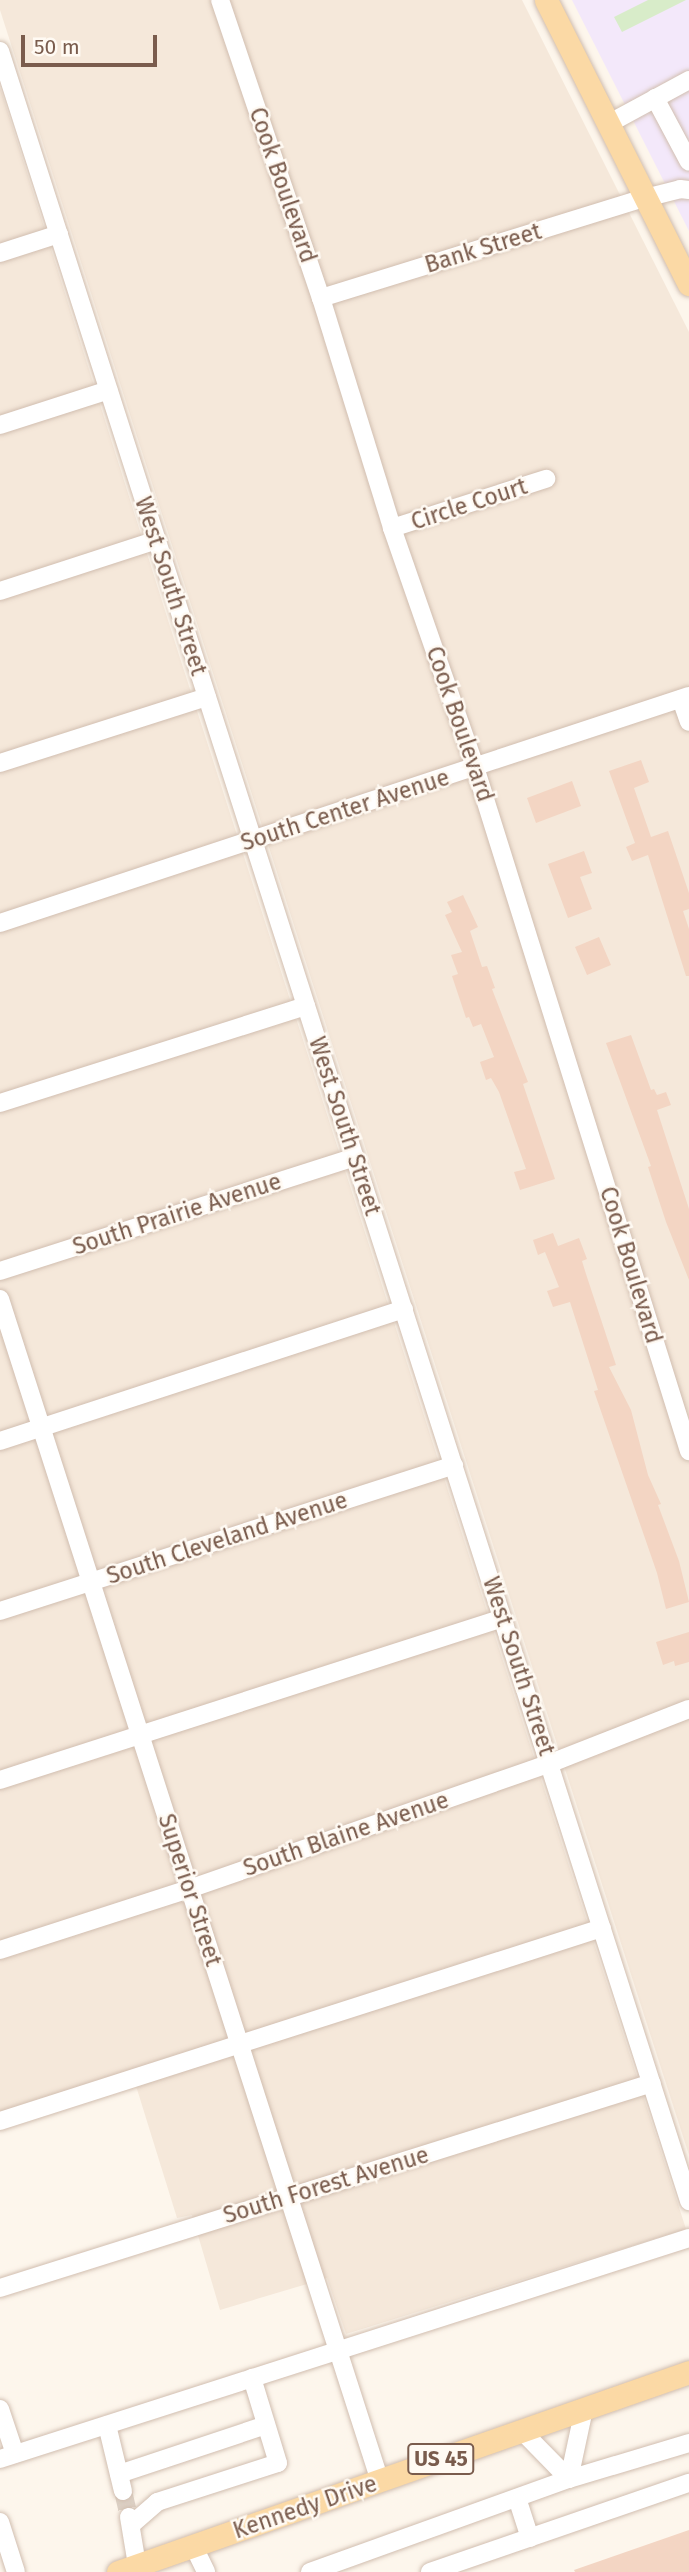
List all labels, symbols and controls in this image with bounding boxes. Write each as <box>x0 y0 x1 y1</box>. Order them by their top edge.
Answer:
scale bar <box>24 21 161 65</box>
text: 50 m <box>34 34 80 60</box>
street label: Cook Boulevard <box>244 104 322 266</box>
street label: Bank Street <box>421 217 545 279</box>
street label: Circle Court <box>408 472 530 536</box>
street label: West South Street <box>129 493 213 679</box>
street label: Cook Boulevard <box>421 643 499 805</box>
street label: South Center Avenue <box>237 763 453 857</box>
street label: West South Street <box>303 1033 387 1219</box>
street label: South Prairie Avenue <box>69 1167 285 1261</box>
street label: Cook Boulevard <box>594 1183 668 1347</box>
street label: South Cleveland Avenue <box>103 1486 351 1590</box>
street label: West South Street <box>477 1573 561 1759</box>
street label: South Blaine Avenue <box>240 1786 452 1882</box>
street label: Superior Street <box>152 1810 228 1970</box>
street label: South Forest Avenue <box>220 2141 432 2229</box>
road number: US 45 <box>406 2442 476 2476</box>
street label: Kennedy Drive <box>229 2469 381 2545</box>

